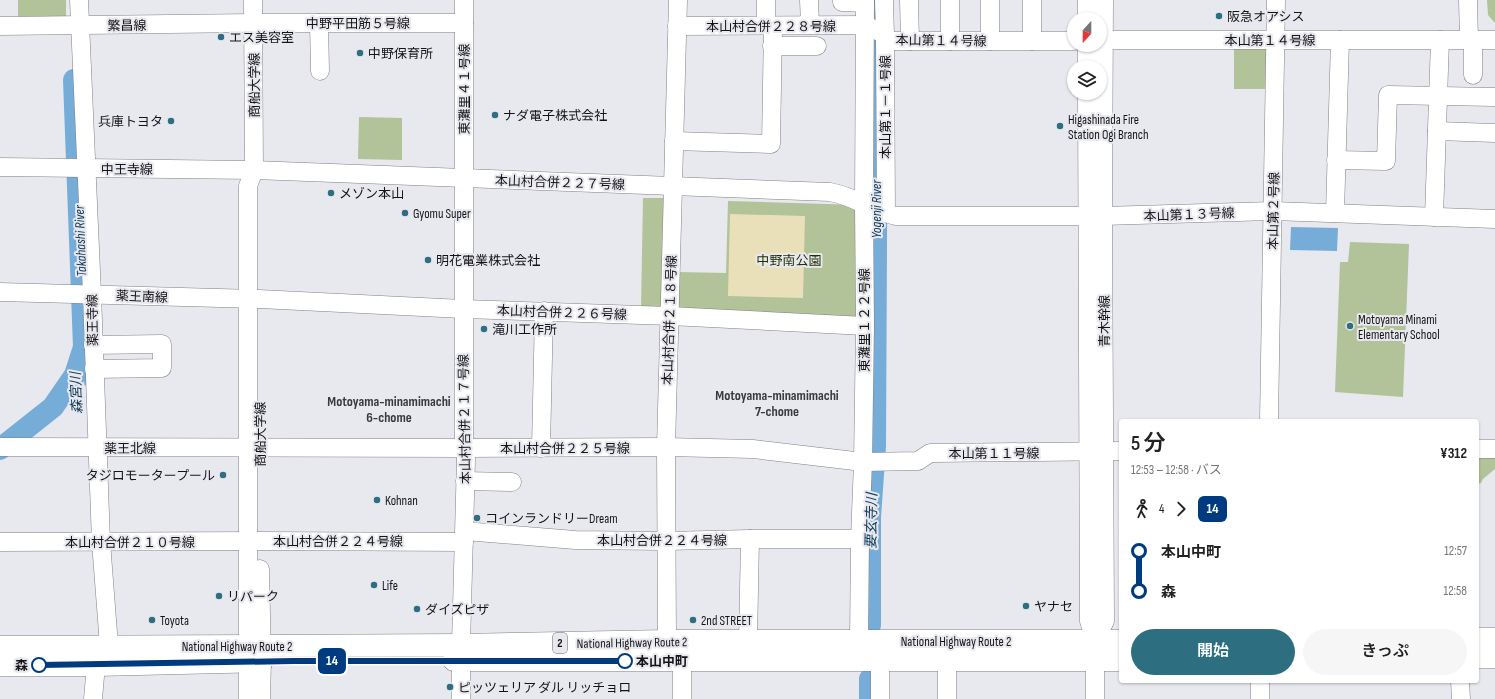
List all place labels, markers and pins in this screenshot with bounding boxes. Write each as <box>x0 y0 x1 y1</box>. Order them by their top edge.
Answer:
place label: 阪急オアシス <box>1227 9 1304 25</box>
marker: 阪急オアシス <box>1214 11 1224 21</box>
place label: エス美容室 <box>229 30 294 46</box>
marker: エス美容室 <box>216 32 226 42</box>
place label: 中野保育所 <box>368 46 433 62</box>
marker: 中野保育所 <box>355 48 365 58</box>
place label: ナダ電子株式会社 <box>503 108 607 124</box>
marker: ナダ電子株式会社 <box>490 110 500 120</box>
place label: Higashinada Fire Station Ogi Branch <box>1068 112 1149 143</box>
place label: 兵庫トヨタ <box>98 114 163 130</box>
marker: 兵庫トヨタ <box>166 116 176 126</box>
marker: Higashinada Fire Station Ogi Branch <box>1055 121 1065 131</box>
place label: メゾン本山 <box>339 186 404 202</box>
marker: メゾン本山 <box>326 188 336 198</box>
place label: Gyomu Super <box>413 206 471 222</box>
marker: Gyomu Super <box>400 208 410 218</box>
place label: 明花電業株式会社 <box>436 253 540 269</box>
marker: 明花電業株式会社 <box>423 255 433 265</box>
place label: Motoyama Minami Elementary School <box>1358 312 1440 343</box>
marker: Motoyama Minami Elementary School <box>1345 321 1355 331</box>
place label: 滝川工作所 <box>492 322 557 338</box>
marker: 滝川工作所 <box>479 324 489 334</box>
place label: タジロモータープール <box>86 468 215 484</box>
marker: タジロモータープール <box>218 470 228 480</box>
place label: Kohnan <box>385 493 418 509</box>
marker: Kohnan <box>372 495 382 505</box>
place label: コインランドリーDream <box>485 511 618 527</box>
marker: コインランドリーDream <box>472 513 482 523</box>
place label: Life <box>382 578 398 594</box>
marker: Life <box>369 580 379 590</box>
place label: リパーク <box>227 589 279 605</box>
marker: リパーク <box>214 591 224 601</box>
place label: ヤナセ <box>1034 599 1073 615</box>
marker: ヤナセ <box>1021 601 1031 611</box>
place label: ダイズピザ <box>425 602 490 618</box>
marker: ダイズピザ <box>412 604 422 614</box>
place label: Toyota <box>160 613 189 629</box>
place label: 2nd STREET <box>701 613 752 629</box>
marker: Toyota <box>147 615 157 625</box>
marker: 2nd STREET <box>688 615 698 625</box>
marker: 本山中町 <box>617 653 633 669</box>
place label: 本山中町 <box>636 654 688 670</box>
marker: 森 <box>31 657 47 673</box>
place label: 森 <box>15 658 28 674</box>
place label: ピッツェリア ダル リッチョロ <box>458 680 631 696</box>
marker: ピッツェリア ダル リッチョロ <box>445 682 455 692</box>

